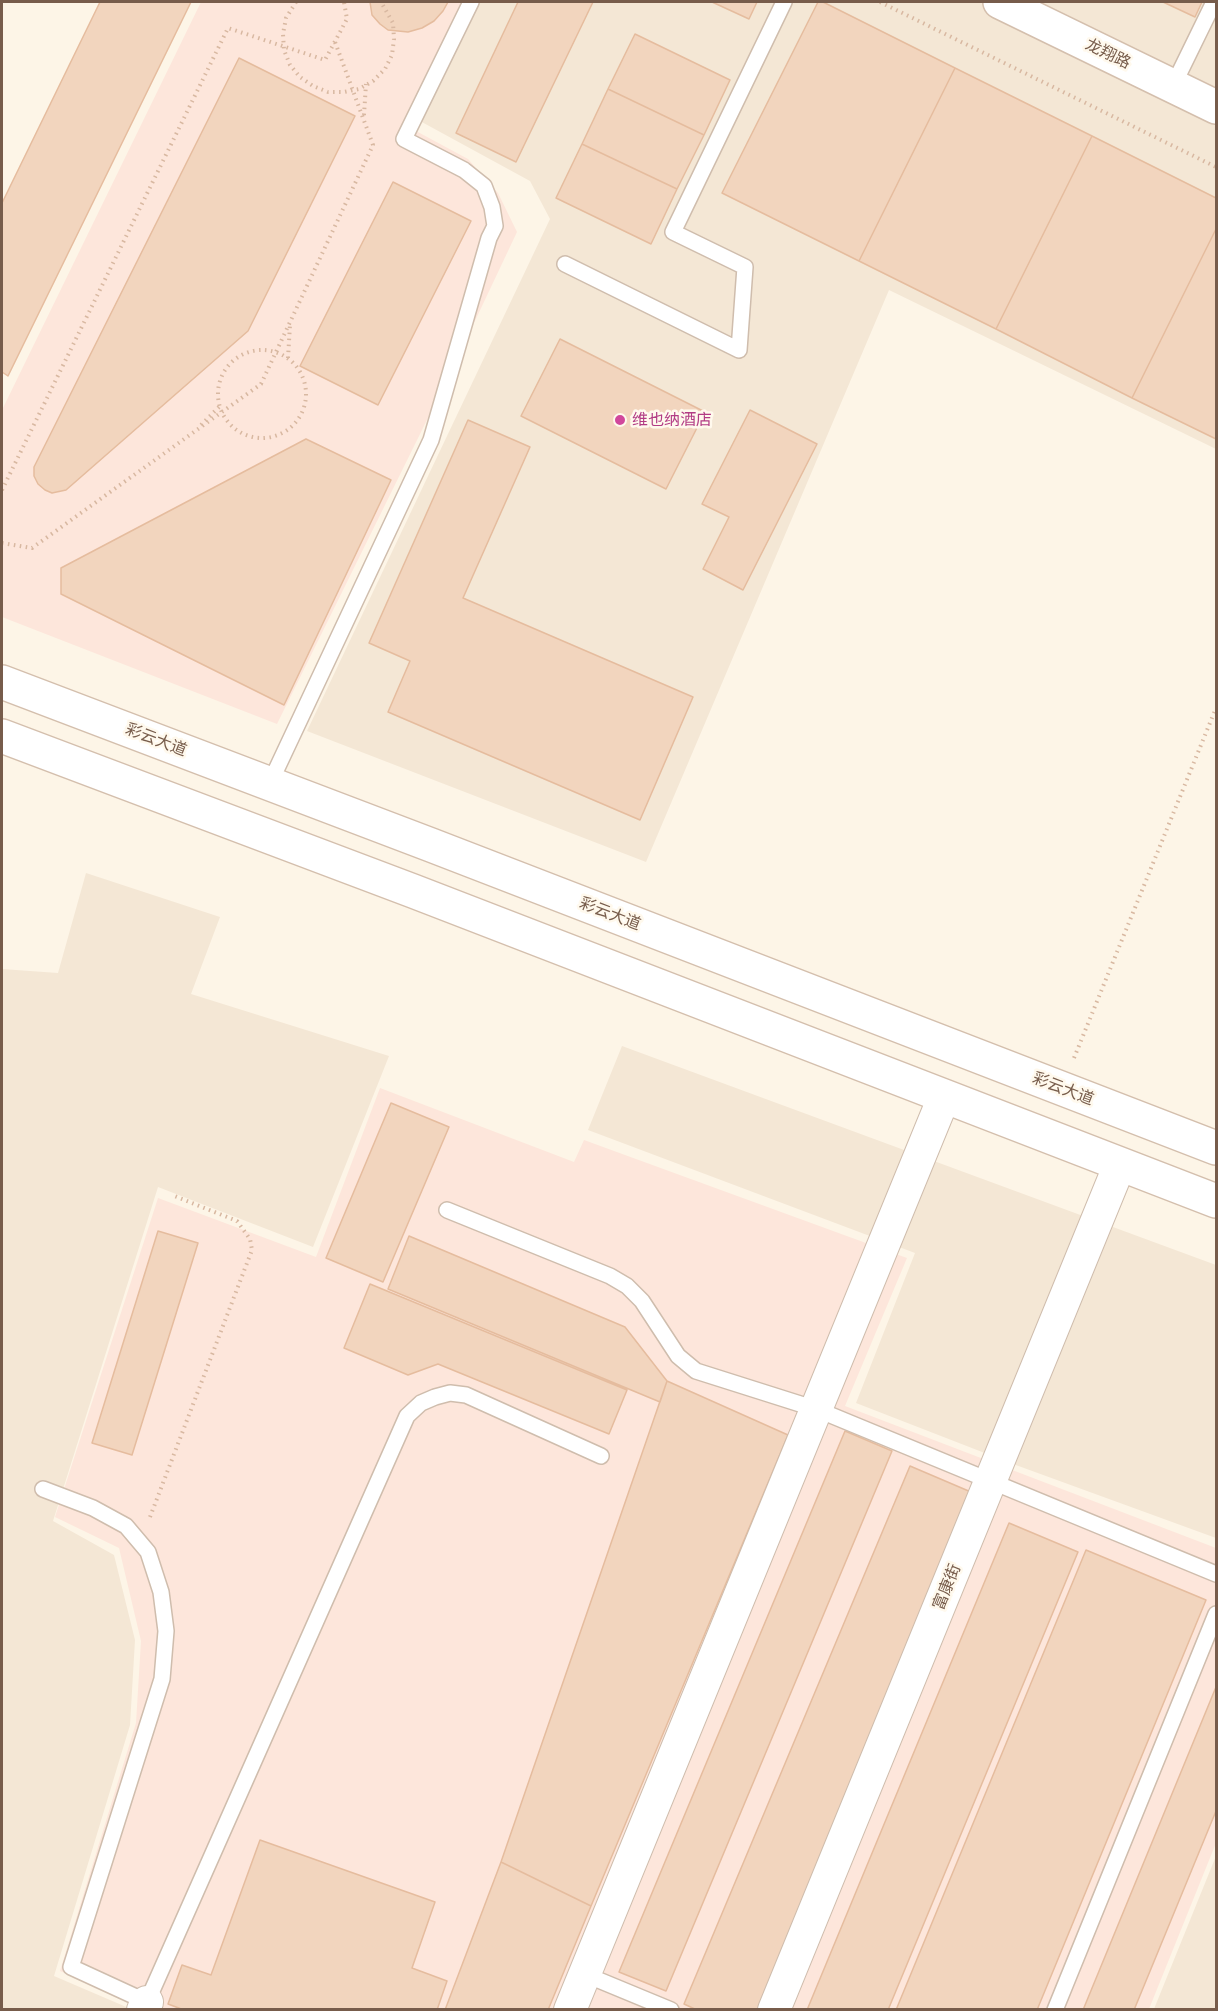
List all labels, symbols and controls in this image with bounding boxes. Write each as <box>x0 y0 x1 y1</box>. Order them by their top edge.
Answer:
street label: 龙翔路 <box>1082 35 1134 73</box>
place label: 维也纳酒店 <box>632 410 712 430</box>
marker: 维也纳酒店 <box>613 413 627 427</box>
street label: 彩云大道 <box>123 720 189 760</box>
street label: 彩云大道 <box>577 894 643 934</box>
street label: 彩云大道 <box>1030 1069 1096 1109</box>
street label: 富康街 <box>929 1561 965 1613</box>

